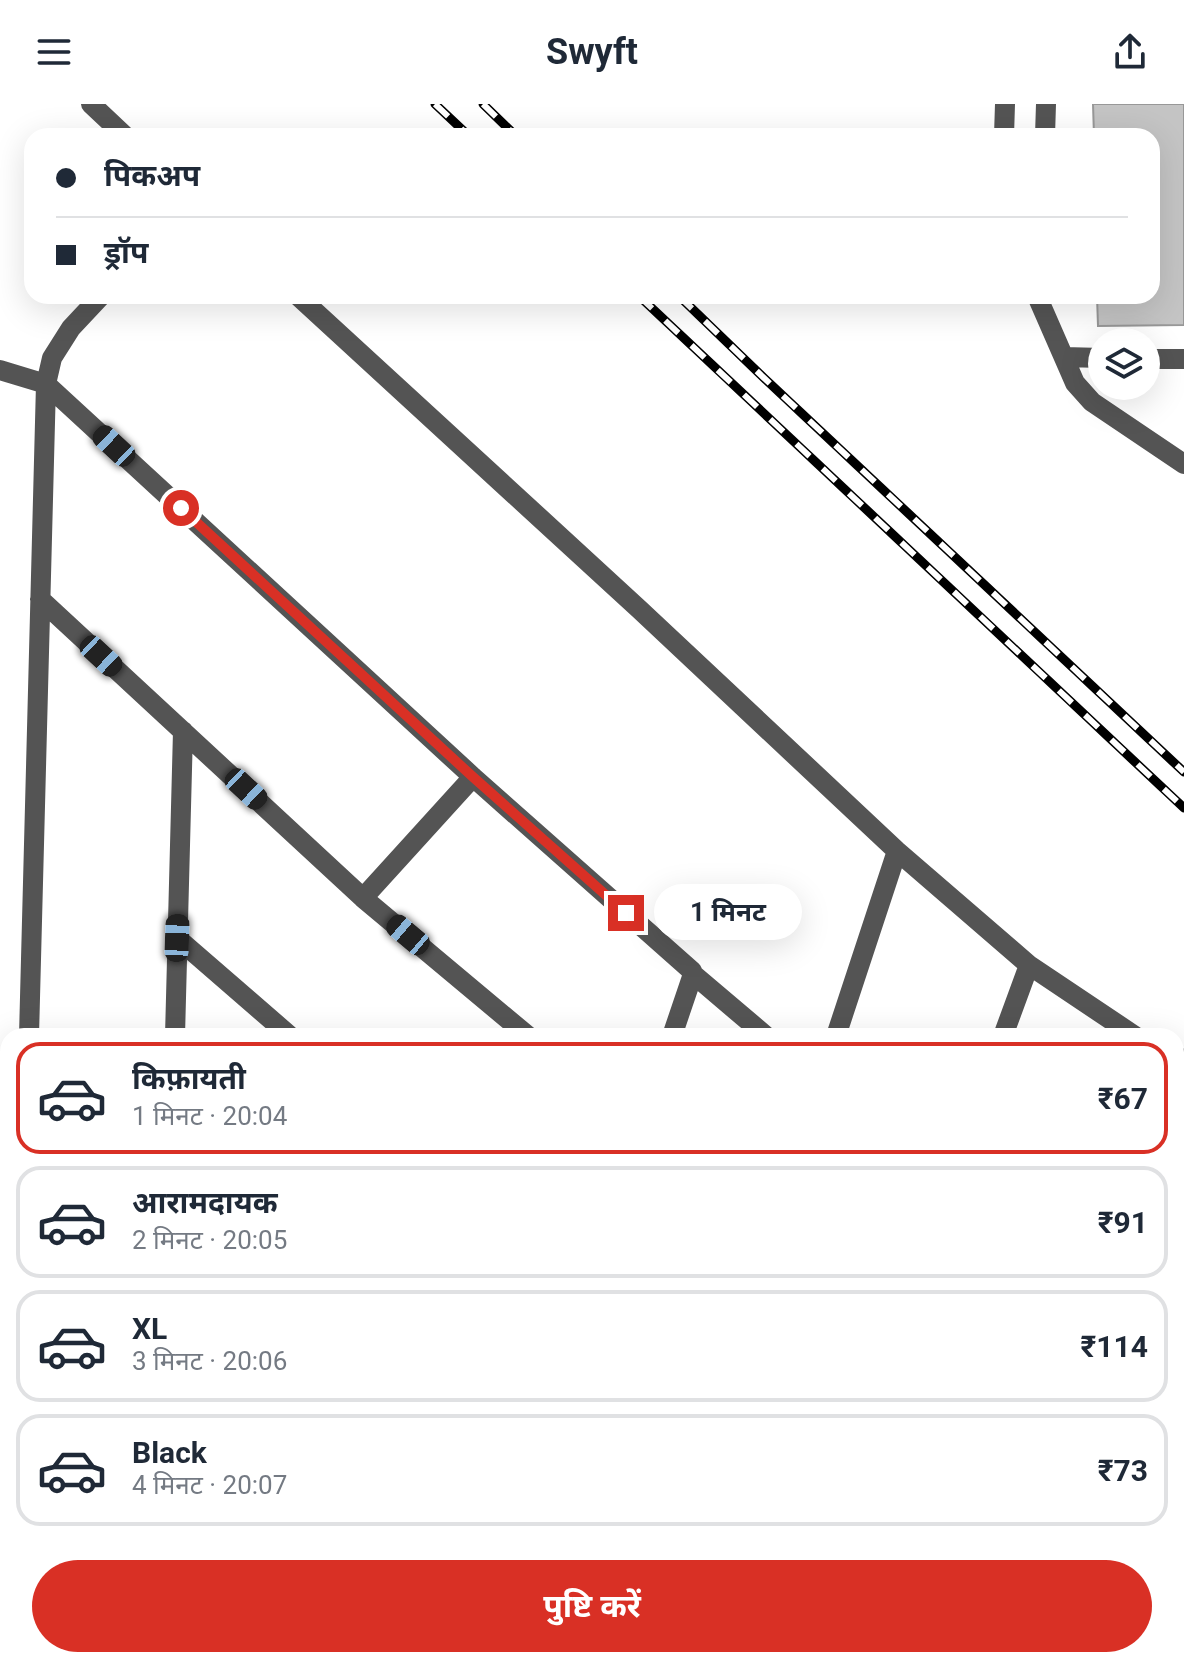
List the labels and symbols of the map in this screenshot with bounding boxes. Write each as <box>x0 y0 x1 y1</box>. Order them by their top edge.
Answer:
car <box>88 421 140 471</box>
route start <box>163 490 199 526</box>
car <box>75 631 127 681</box>
car <box>220 764 272 814</box>
callout: 1 मिनट <box>654 885 802 941</box>
route end <box>608 895 644 931</box>
car <box>382 910 434 960</box>
car <box>164 914 190 962</box>

